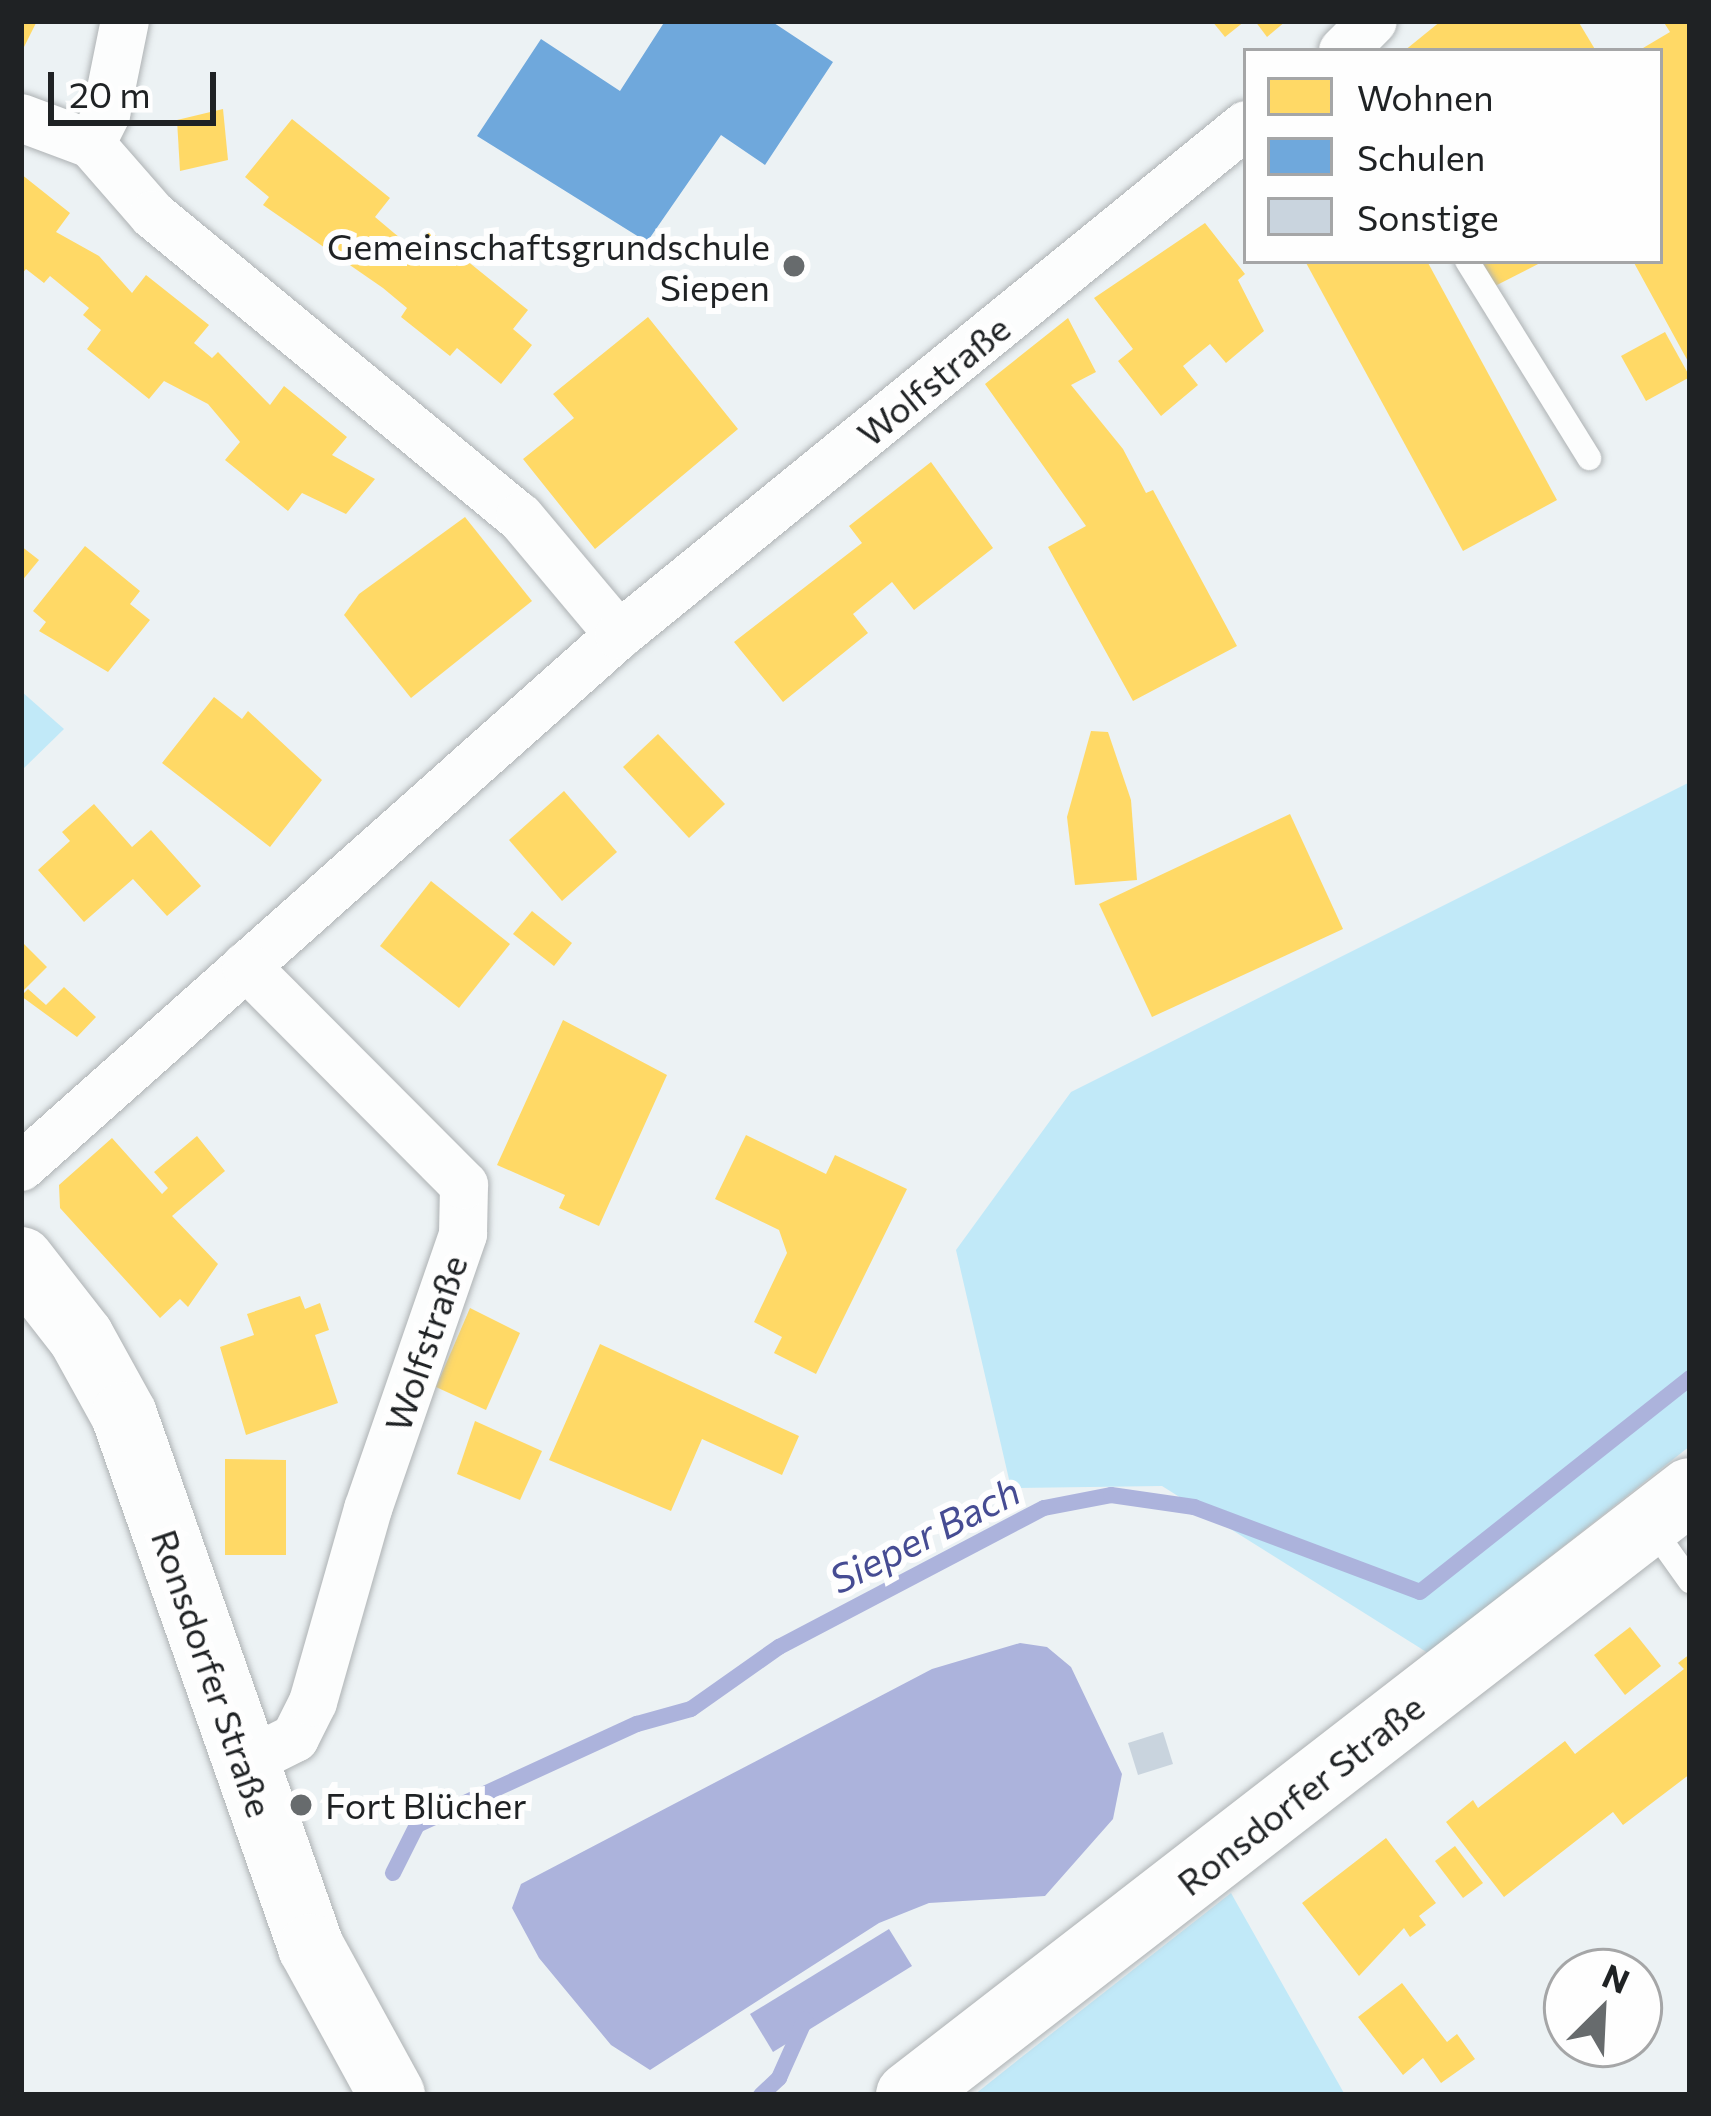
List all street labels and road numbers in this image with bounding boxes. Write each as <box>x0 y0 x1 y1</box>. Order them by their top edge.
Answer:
street label: Wolfstraße <box>848 306 1018 454</box>
street label: Wolfstraße <box>375 1249 475 1437</box>
street label: Ronsdorfer Straße <box>144 1524 282 1822</box>
street label: Ronsdorfer Straße <box>1168 1684 1432 1904</box>

